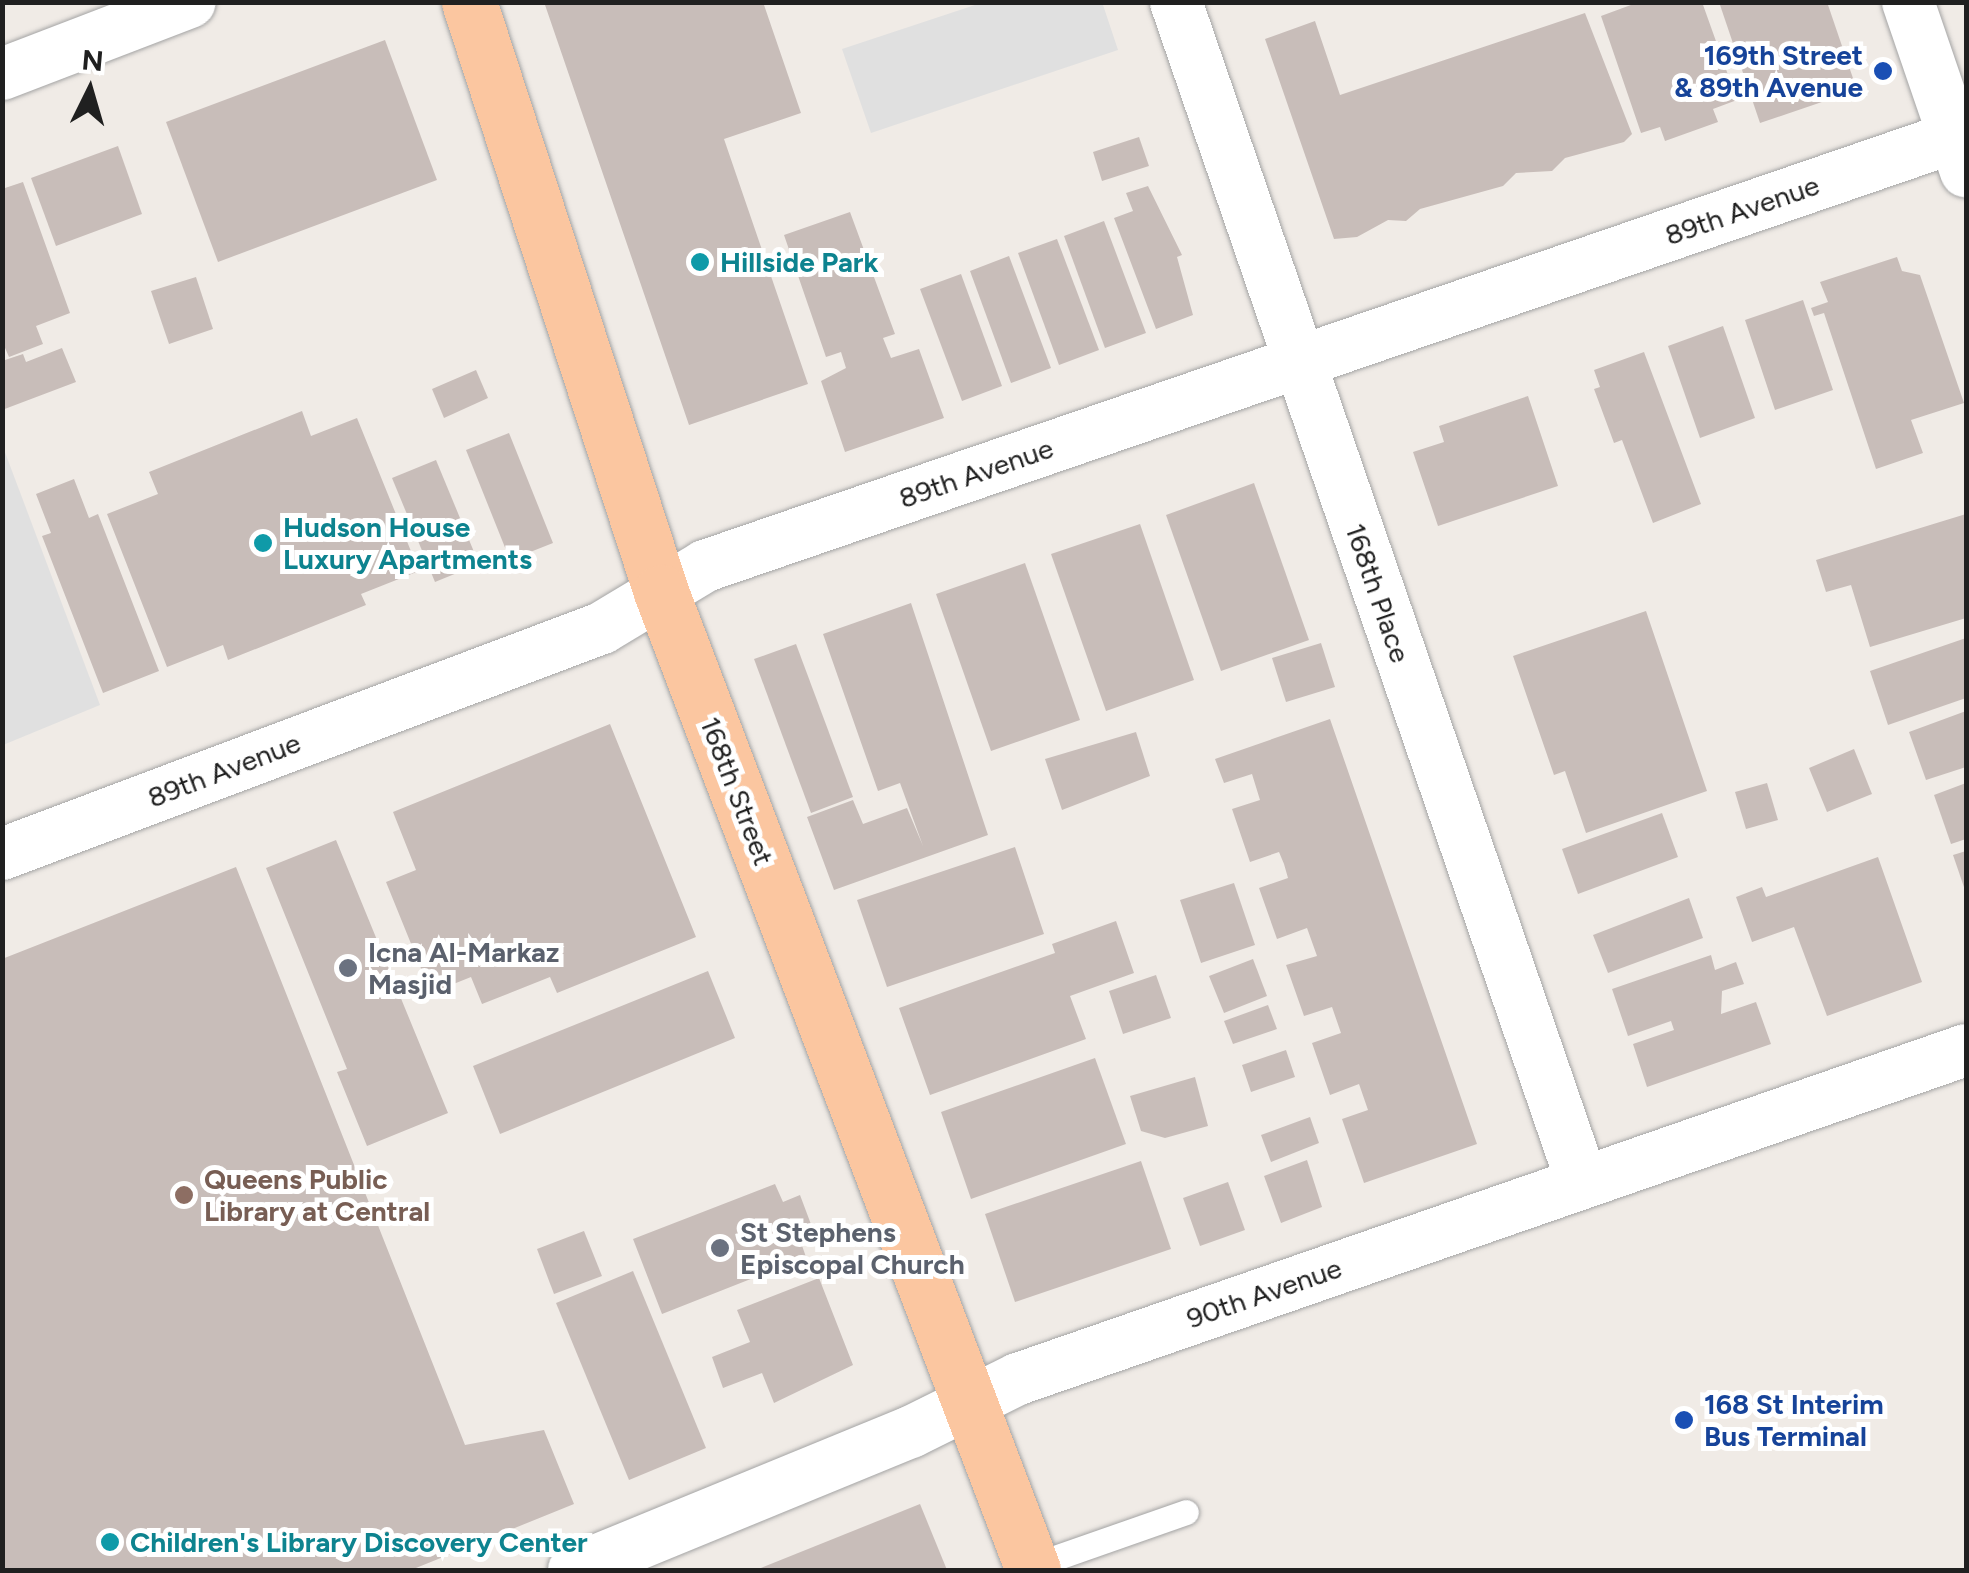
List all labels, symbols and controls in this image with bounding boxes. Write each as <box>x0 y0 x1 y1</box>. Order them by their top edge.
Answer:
place label: 169th Street & 89th Avenue <box>1674 38 1863 104</box>
north arrow <box>40 40 140 140</box>
text: N <box>80 42 105 78</box>
marker: 169th Street & 89th Avenue <box>1872 60 1894 82</box>
street label: 89th Avenue <box>1660 168 1824 252</box>
place label: Hillside Park <box>720 245 879 279</box>
marker: Hillside Park <box>689 251 711 273</box>
street label: 89th Avenue <box>894 431 1058 515</box>
place label: Hudson House Luxury Apartments <box>283 510 532 576</box>
street label: 168th Place <box>1339 519 1417 667</box>
marker: Hudson House Luxury Apartments <box>252 532 274 554</box>
street label: 168th Street <box>693 712 781 870</box>
street label: 89th Avenue <box>143 725 305 815</box>
place label: Icna Al-Markaz Masjid <box>368 935 559 1001</box>
marker: Icna Al-Markaz Masjid <box>337 957 359 979</box>
place label: Queens Public Library at Central <box>204 1162 430 1228</box>
marker: Queens Public Library at Central <box>173 1184 195 1206</box>
place label: St Stephens Episcopal Church <box>740 1215 965 1281</box>
marker: St Stephens Episcopal Church <box>709 1237 731 1259</box>
street label: 90th Avenue <box>1182 1251 1346 1335</box>
place label: 168 St Interim Bus Terminal <box>1704 1387 1884 1453</box>
marker: 168 St Interim Bus Terminal <box>1673 1409 1695 1431</box>
place label: Children's Library Discovery Center <box>130 1525 588 1559</box>
marker: Children's Library Discovery Center <box>99 1531 121 1553</box>

